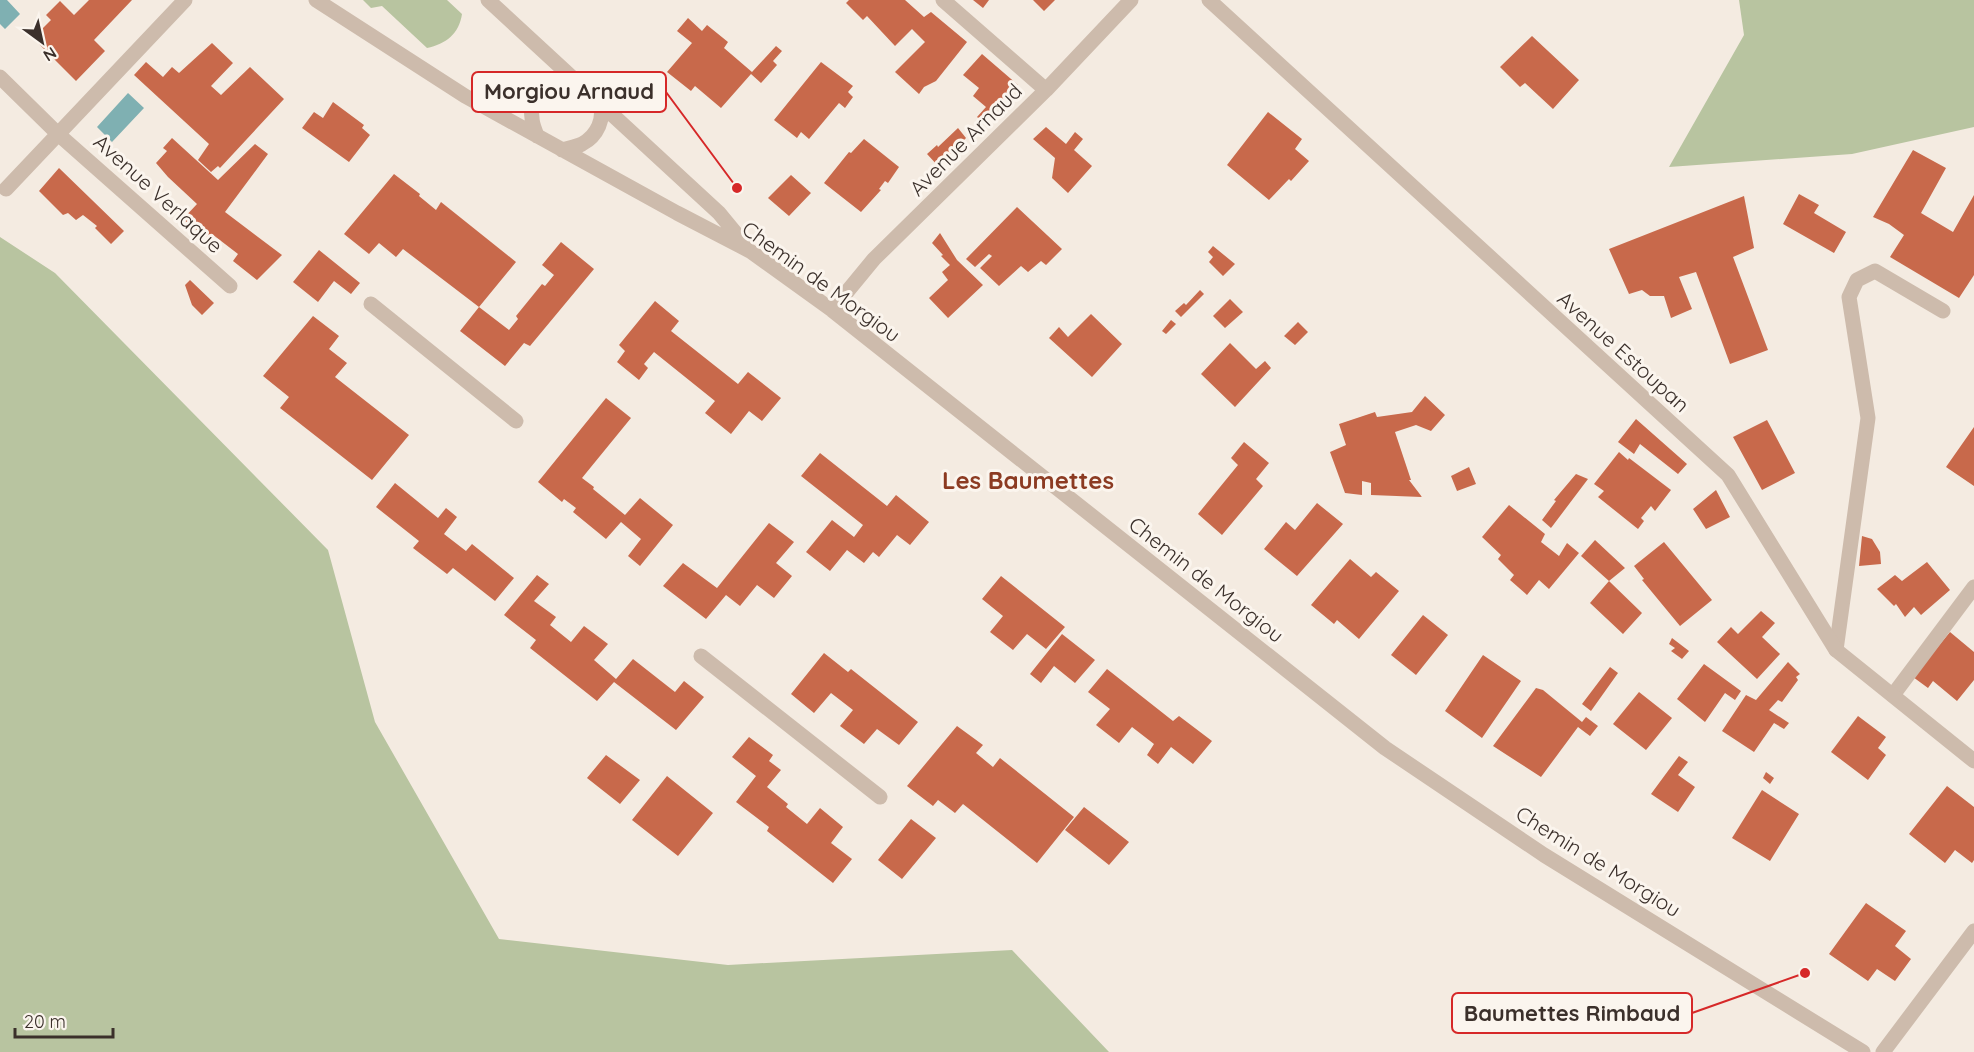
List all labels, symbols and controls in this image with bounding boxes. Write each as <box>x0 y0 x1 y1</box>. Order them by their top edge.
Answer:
north arrow <box>12 12 72 72</box>
text: N <box>40 43 61 66</box>
callout: Morgiou Arnaud <box>472 72 666 112</box>
text: Morgiou Arnaud <box>484 77 654 105</box>
street label: Avenue Arnaud <box>904 78 1027 201</box>
street label: Avenue Verlaque <box>89 128 229 258</box>
street label: Chemin de Morgiou <box>737 215 906 347</box>
street label: Avenue Estoupan <box>1552 285 1695 417</box>
district label: Les Baumettes <box>942 465 1114 495</box>
street label: Chemin de Morgiou <box>1124 511 1289 648</box>
street label: Chemin de Morgiou <box>1511 800 1686 922</box>
callout: Baumettes Rimbaud <box>1452 993 1692 1033</box>
text: Baumettes Rimbaud <box>1464 999 1680 1027</box>
scale bar <box>15 1001 112 1039</box>
text: 20 m <box>24 1010 66 1033</box>

